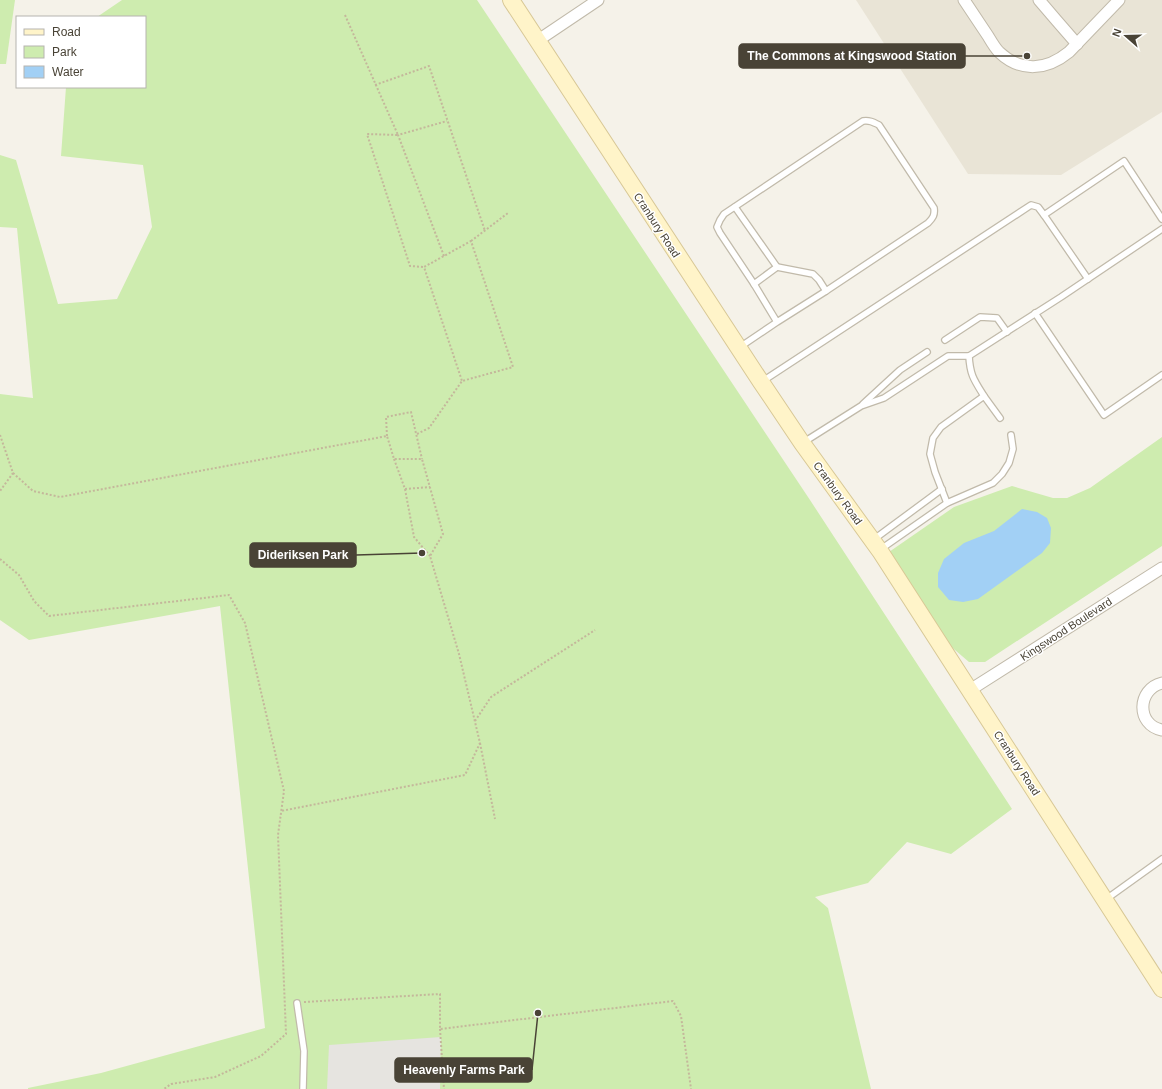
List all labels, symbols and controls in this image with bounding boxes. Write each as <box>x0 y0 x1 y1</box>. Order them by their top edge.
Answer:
legend <box>16 16 146 88</box>
north arrow <box>1106 16 1146 56</box>
text: Road <box>52 25 81 39</box>
text: N <box>1110 27 1124 38</box>
callout: The Commons at Kingswood Station <box>739 44 965 68</box>
text: Park <box>52 45 78 59</box>
text: The Commons at Kingswood Station <box>747 49 957 63</box>
text: Water <box>52 65 84 79</box>
street label: Cranbury Road <box>632 190 682 260</box>
street label: Cranbury Road <box>811 459 865 527</box>
callout: Dideriksen Park <box>250 543 356 567</box>
text: Dideriksen Park <box>258 548 349 562</box>
street label: Kingswood Boulevard <box>1018 595 1114 663</box>
street label: Cranbury Road <box>992 728 1042 798</box>
callout: Heavenly Farms Park <box>395 1058 532 1082</box>
text: Heavenly Farms Park <box>403 1063 525 1077</box>

